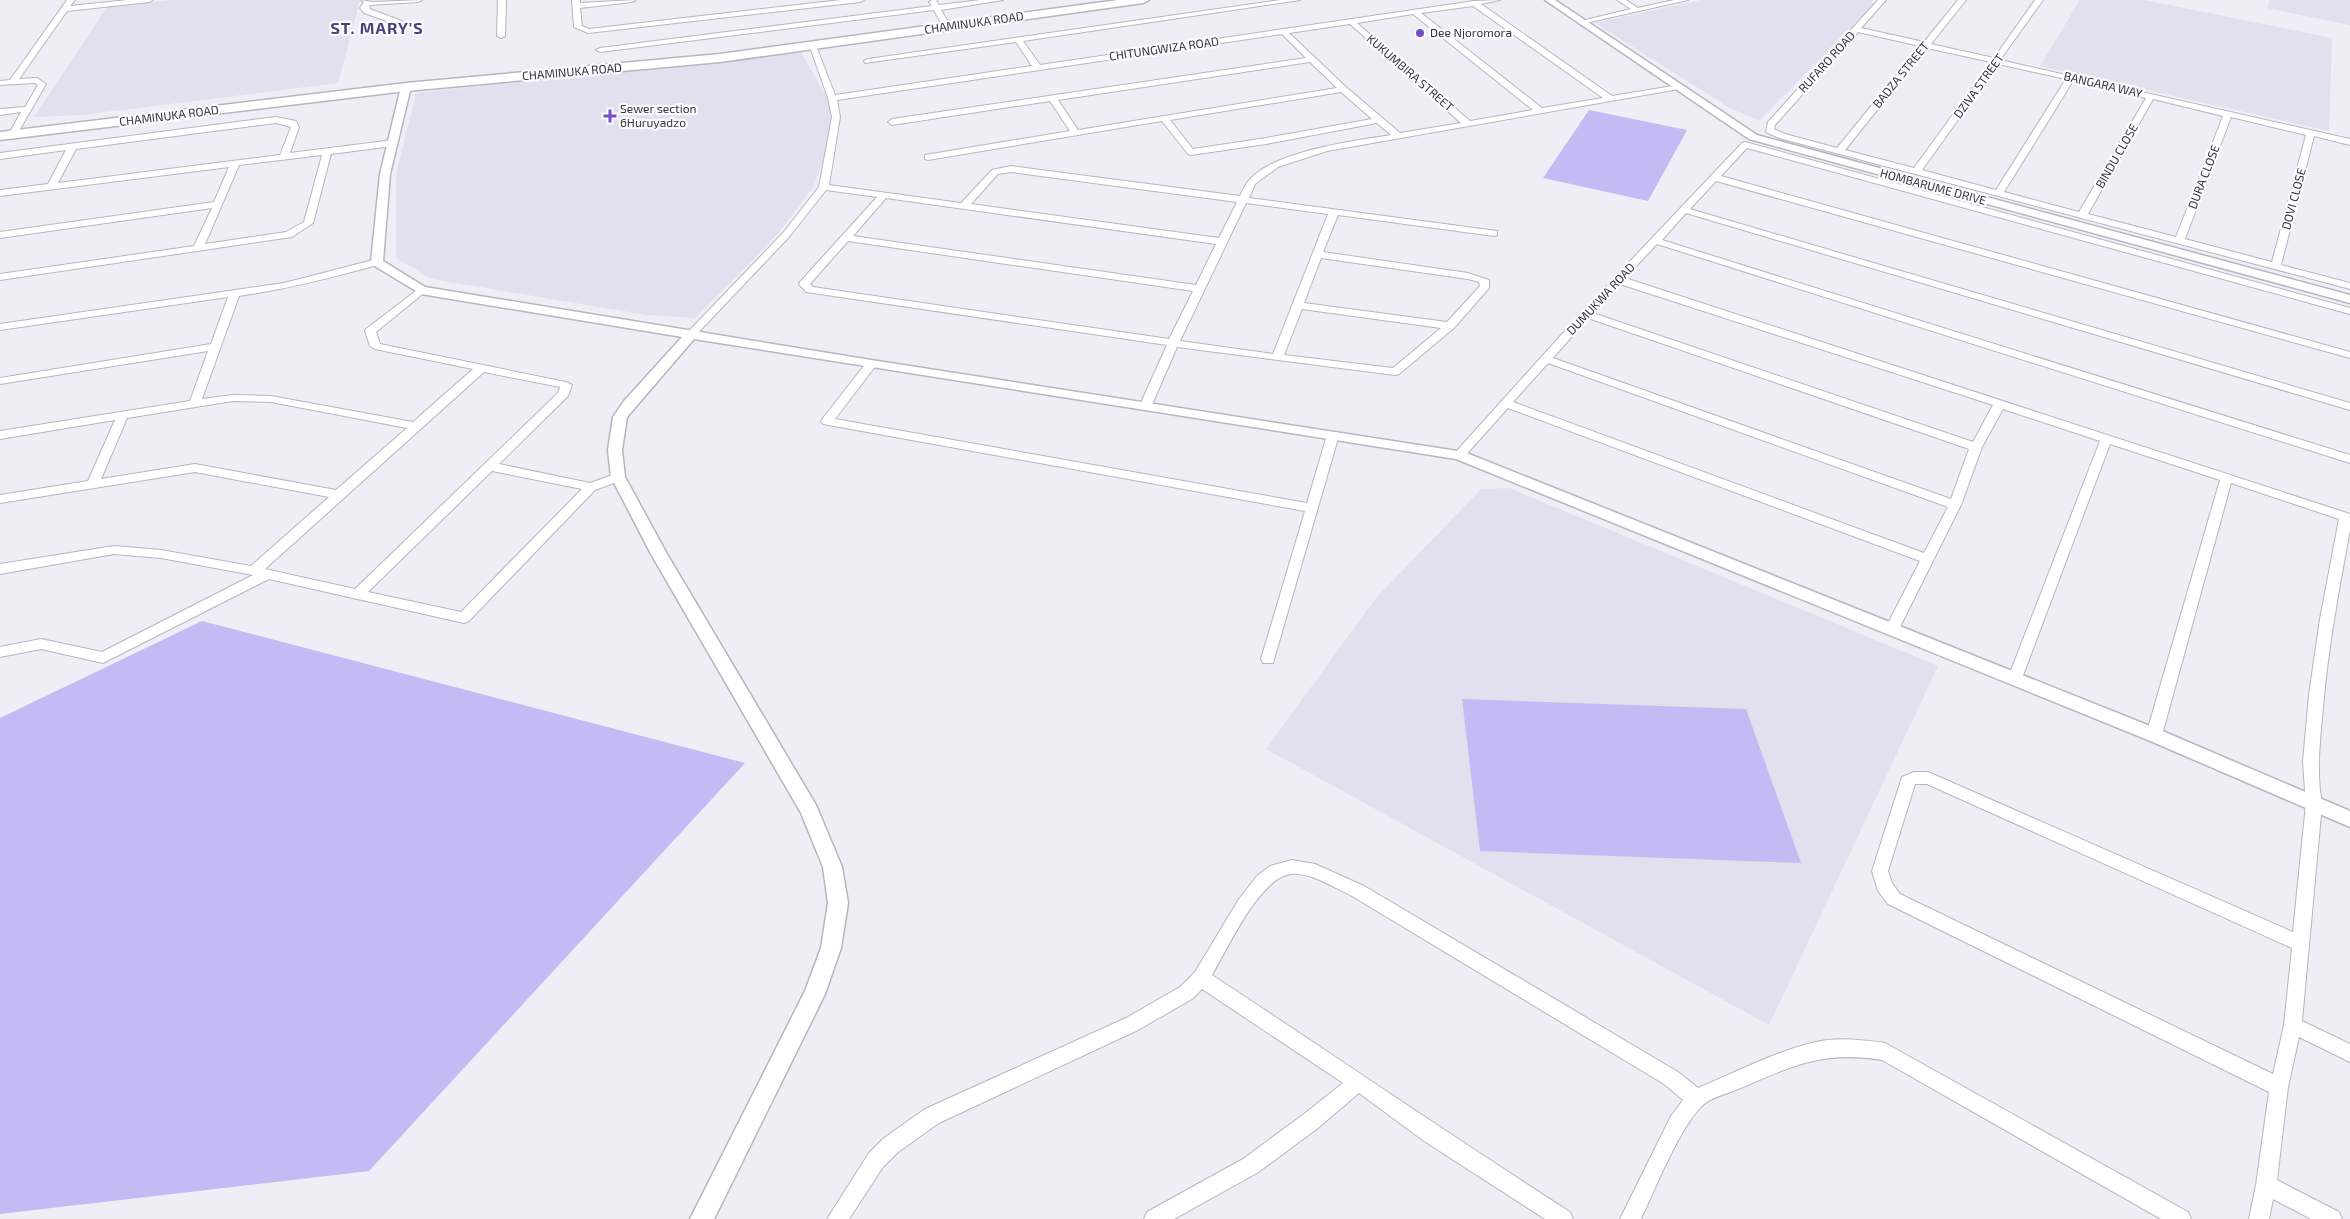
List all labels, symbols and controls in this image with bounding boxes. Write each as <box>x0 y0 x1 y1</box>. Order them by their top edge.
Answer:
street label: CHAMINUKA ROAD <box>923 8 1024 36</box>
district label: ST. MARY'S <box>330 18 424 37</box>
place label: Dee Njoromora <box>1430 25 1512 40</box>
marker: Dee Njoromora <box>1414 27 1426 39</box>
street label: RUFARO ROAD <box>1795 28 1857 95</box>
street label: KUKUMBIRA STREET <box>1365 31 1457 114</box>
street label: CHITUNGWIZA ROAD <box>1108 33 1220 63</box>
street label: BADZA STREET <box>1869 38 1931 110</box>
street label: DZIVA STREET <box>1950 50 2006 120</box>
street label: CHAMINUKA ROAD <box>521 60 622 82</box>
street label: BANGARA WAY <box>2063 68 2144 100</box>
place label: Sewer section 6Huruyadzo <box>620 101 696 129</box>
street label: CHAMINUKA ROAD <box>118 102 219 128</box>
marker: Sewer section 6Huruyadzo <box>604 110 616 122</box>
street label: BINDU CLOSE <box>2092 121 2140 190</box>
street label: DURA CLOSE <box>2184 142 2222 211</box>
street label: HOMBARUME DRIVE <box>1879 165 1988 207</box>
street label: DOVI CLOSE <box>2278 166 2308 231</box>
street label: DUMUKWA ROAD <box>1563 259 1637 337</box>

